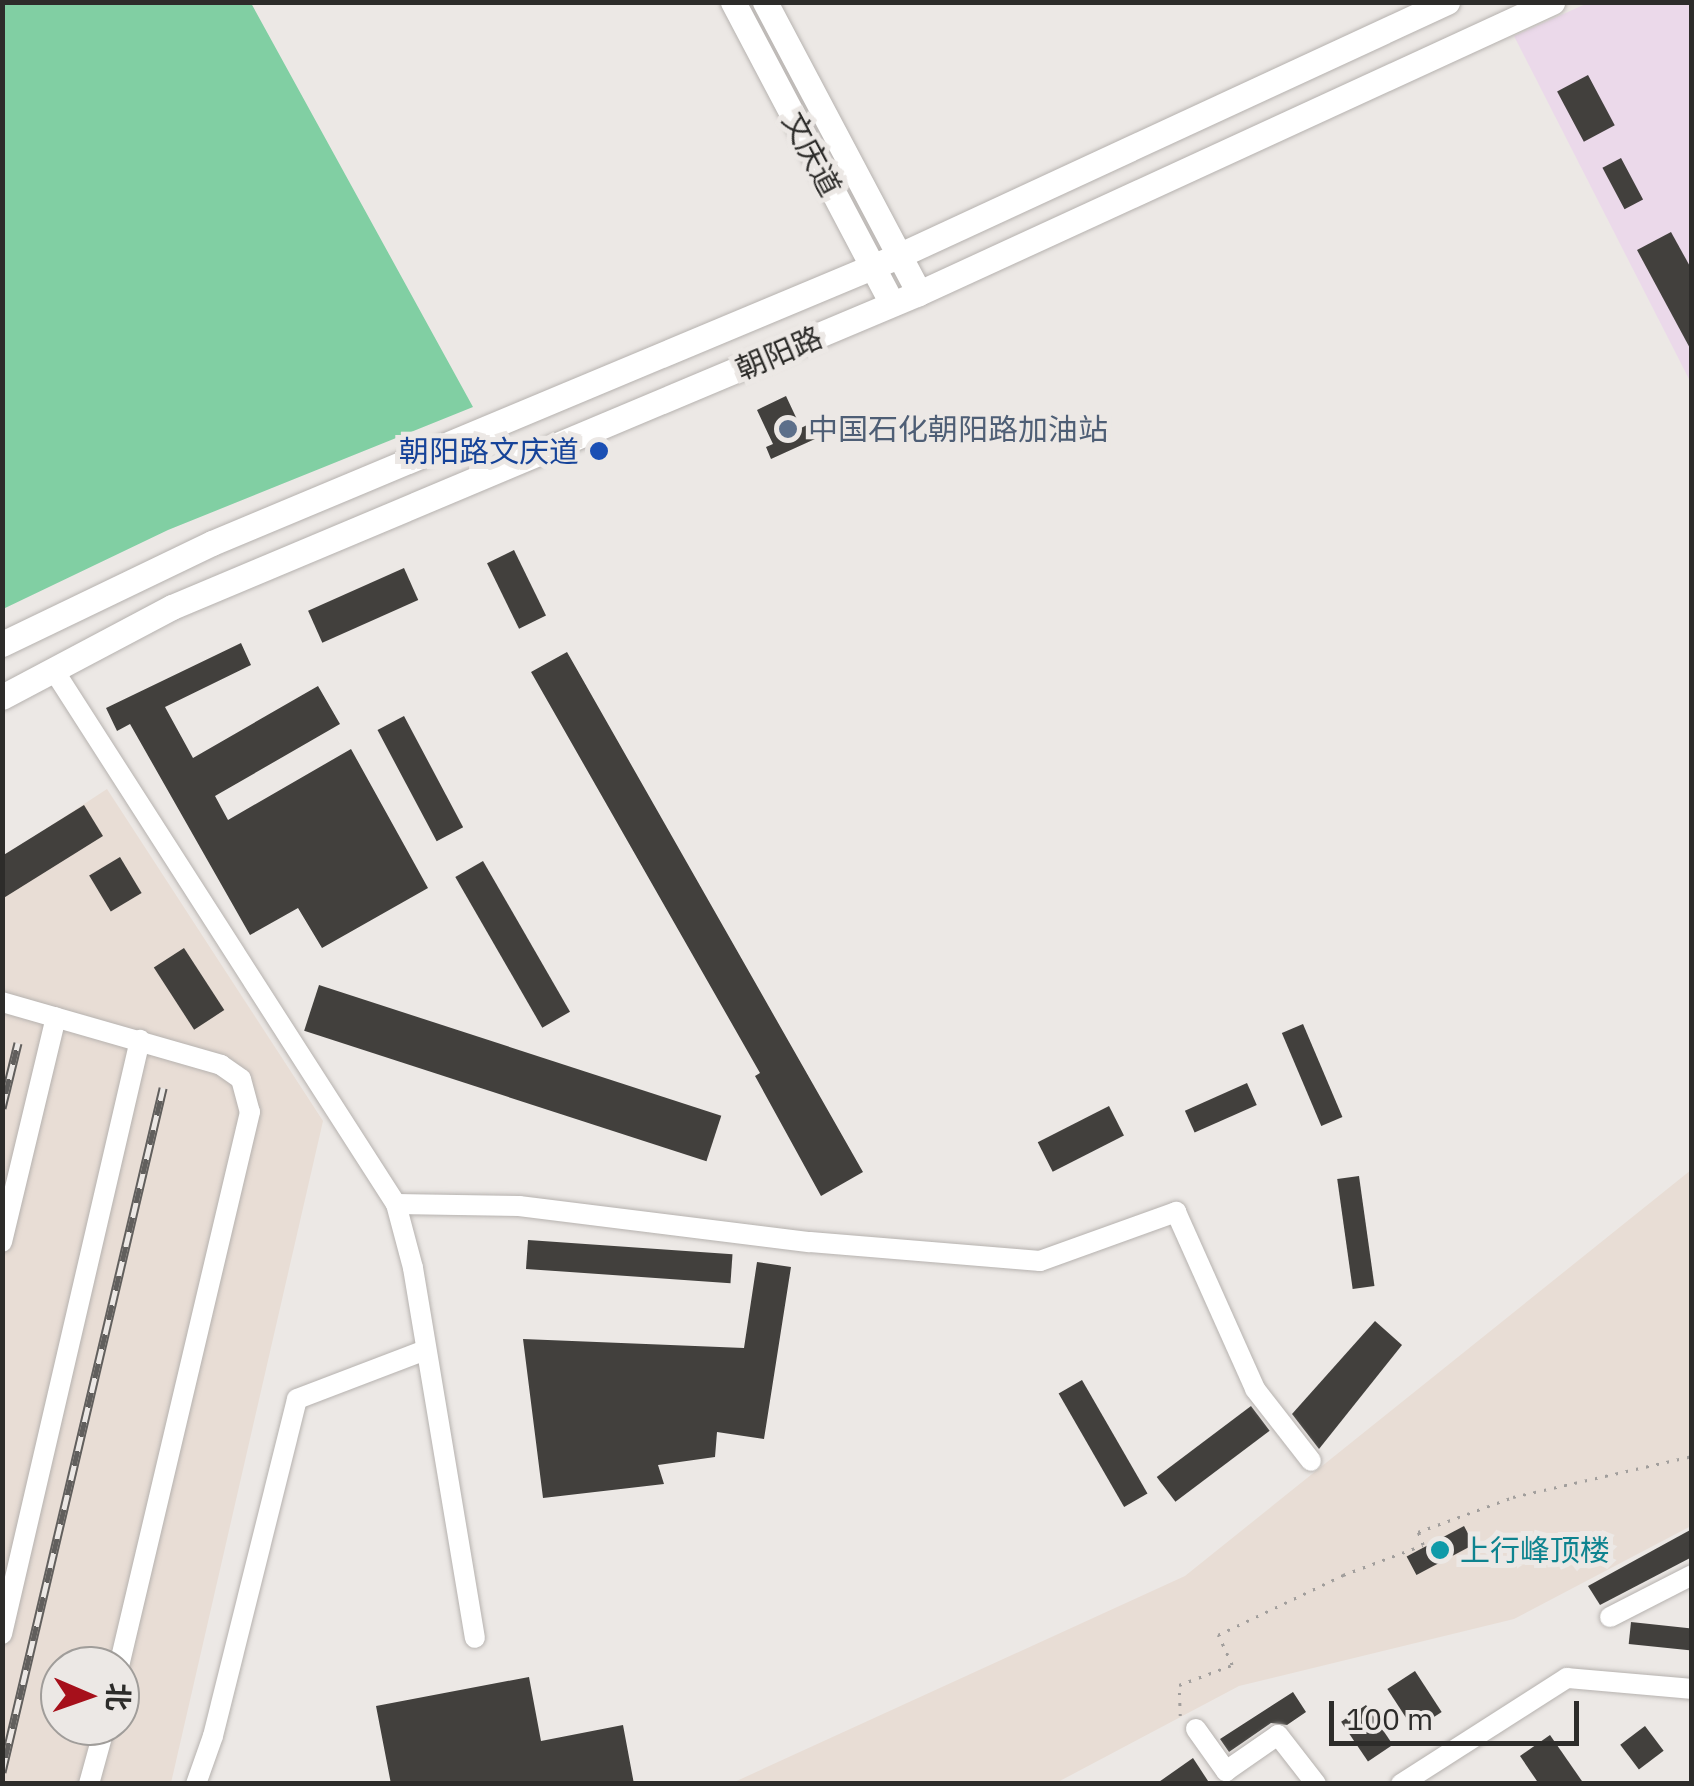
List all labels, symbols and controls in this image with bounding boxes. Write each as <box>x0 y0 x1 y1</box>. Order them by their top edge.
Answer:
street label: 文庆道 <box>775 106 849 202</box>
street label: 朝阳路 <box>731 319 827 387</box>
place label: 中国石化朝阳路加油站 <box>808 411 1108 447</box>
marker: 中国石化朝阳路加油站 <box>777 418 799 440</box>
place label: 朝阳路文庆道 <box>399 433 579 469</box>
marker: 朝阳路文庆道 <box>588 440 610 462</box>
place label: 上行峰顶楼 <box>1460 1532 1610 1568</box>
marker: 上行峰顶楼 <box>1429 1539 1451 1561</box>
north arrow <box>40 1646 140 1746</box>
scale bar <box>1334 1681 1584 1743</box>
text: 北 <box>100 1682 137 1712</box>
text: 100 m <box>1346 1699 1433 1738</box>

